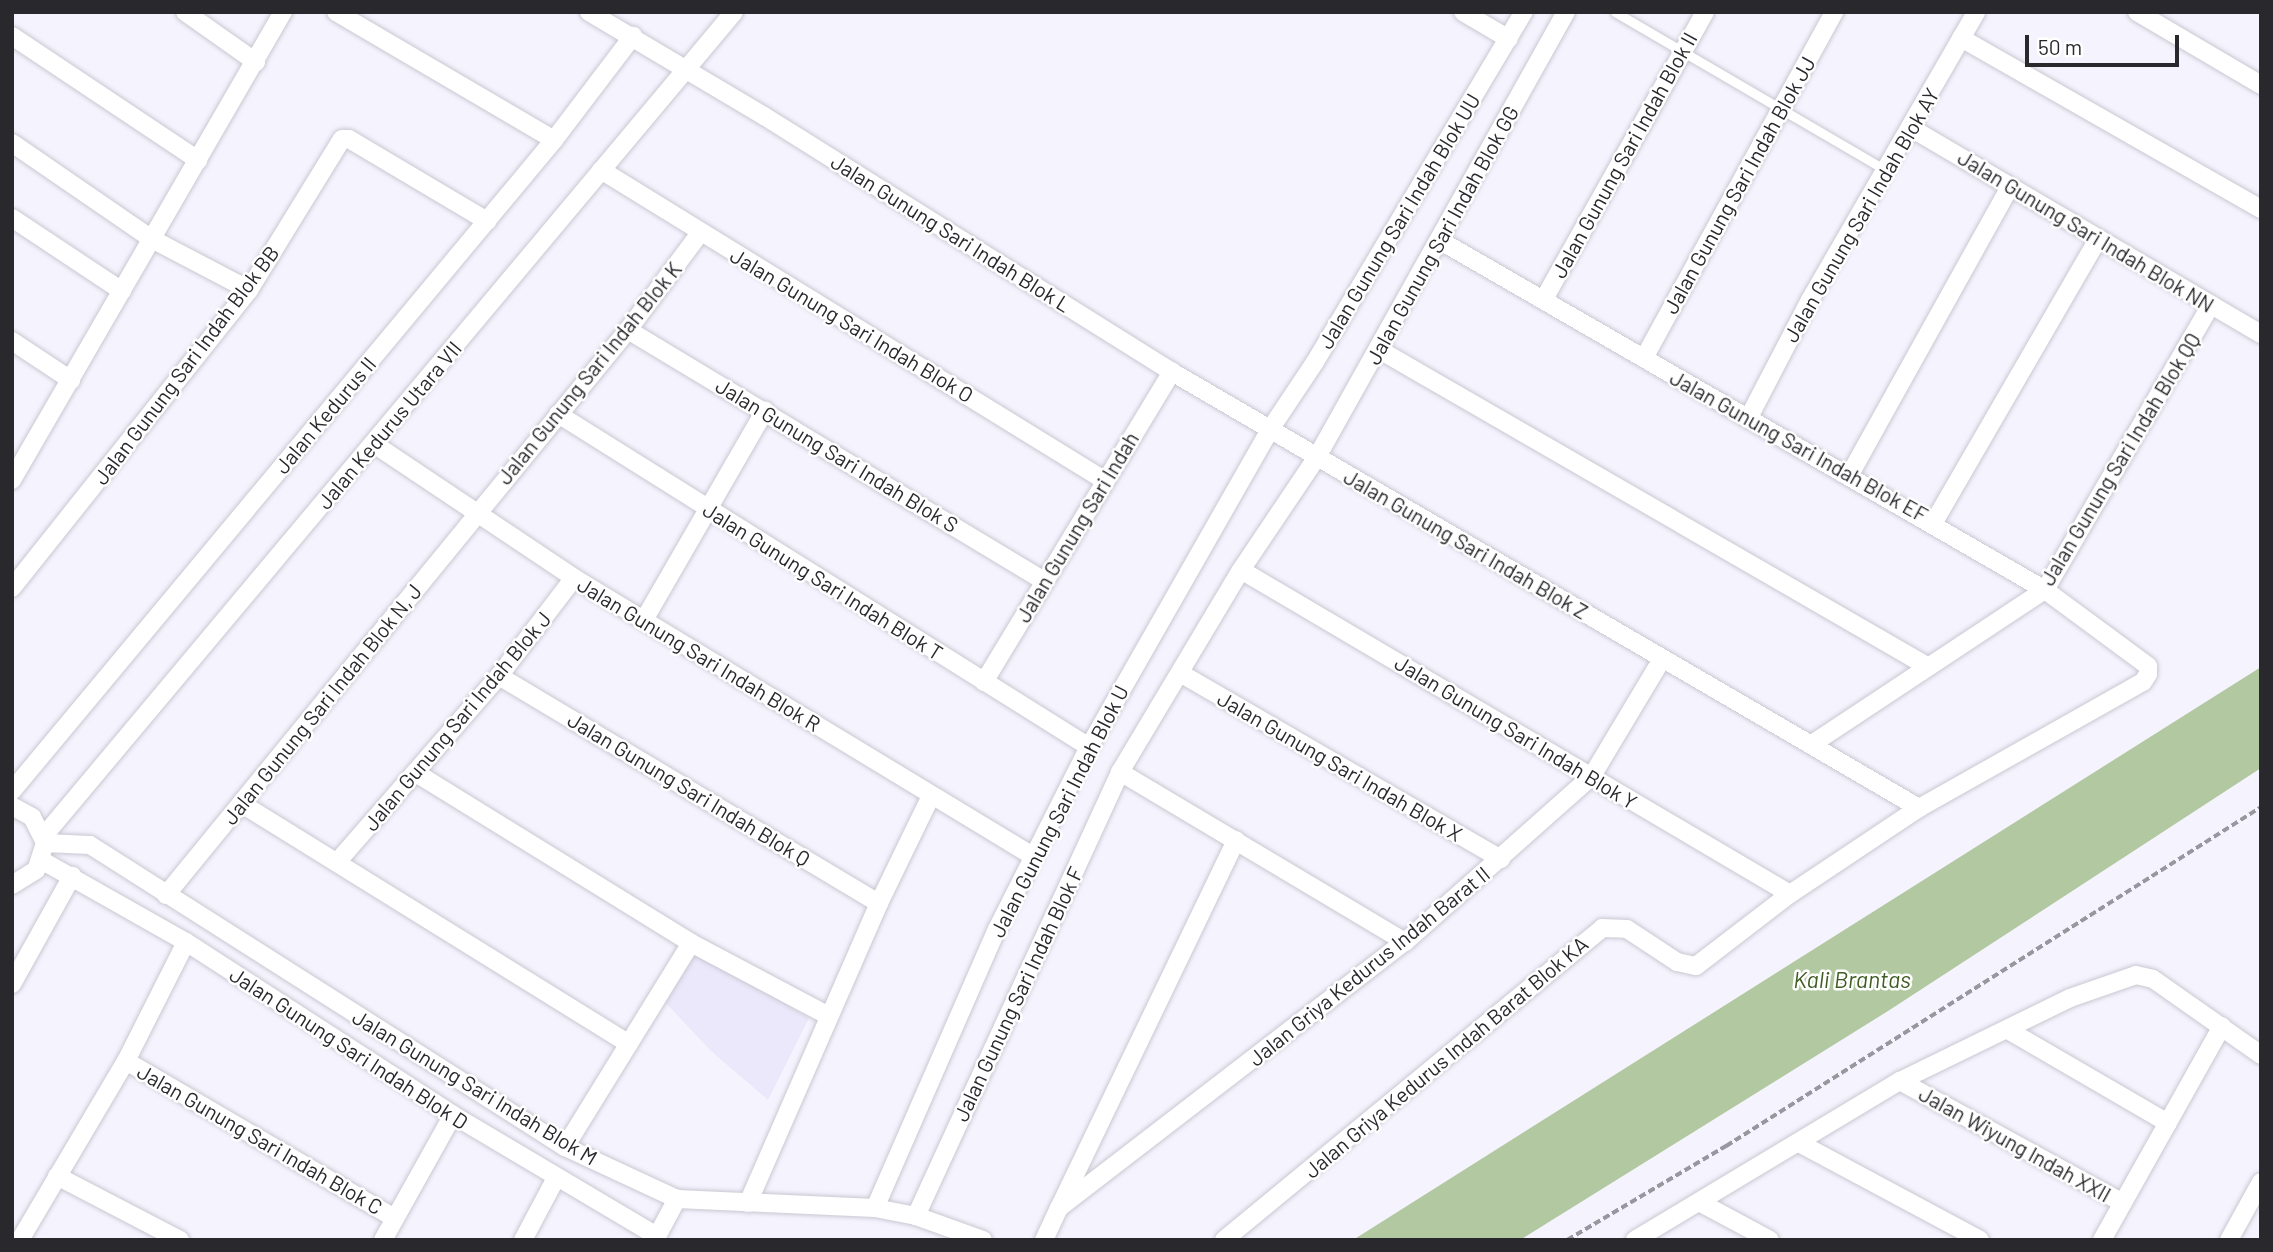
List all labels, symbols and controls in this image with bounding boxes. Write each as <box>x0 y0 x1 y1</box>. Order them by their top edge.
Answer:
scale bar <box>2028 21 2182 65</box>
street label: Jalan Gunung Sari Indah Blok II <box>1546 28 1702 282</box>
text: 50 m <box>2038 34 2082 59</box>
street label: Jalan Gunung Sari Indah Blok JJ <box>1658 52 1820 318</box>
street label: Jalan Gunung Sari Indah Blok AY <box>1778 83 1944 347</box>
street label: Jalan Gunung Sari Indah Blok UU <box>1313 89 1485 353</box>
street label: Jalan Gunung Sari Indah Blok GG <box>1360 101 1524 369</box>
street label: Jalan Gunung Sari Indah Blok NN <box>1953 144 2219 318</box>
street label: Jalan Gunung Sari Indah Blok L <box>826 149 1076 317</box>
street label: Jalan Gunung Sari Indah Blok BB <box>88 241 284 489</box>
street label: Jalan Gunung Sari Indah Blok O <box>726 242 978 408</box>
street label: Jalan Gunung Sari Indah Blok K <box>491 257 687 489</box>
street label: Jalan Gunung Sari Indah Blok QQ <box>2034 328 2206 590</box>
street label: Jalan Kedurus Utara VII <box>311 336 467 514</box>
street label: Jalan Kedurus II <box>269 352 381 478</box>
street label: Jalan Gunung Sari Indah Blok EF <box>1666 365 1932 527</box>
street label: Jalan Gunung Sari Indah Blok S <box>711 373 963 537</box>
street label: Jalan Gunung Sari Indah <box>1010 427 1144 627</box>
street label: Jalan Gunung Sari Indah Blok Z <box>1340 464 1592 624</box>
street label: Jalan Gunung Sari Indah Blok T <box>698 497 948 665</box>
street label: Jalan Gunung Sari Indah Blok R <box>573 571 825 737</box>
street label: Jalan Gunung Sari Indah Blok N, J <box>217 579 427 829</box>
street label: Jalan Gunung Sari Indah Blok J <box>358 606 556 836</box>
street label: Jalan Gunung Sari Indah Blok Y <box>1390 650 1642 814</box>
street label: Jalan Gunung Sari Indah Blok U <box>984 681 1134 941</box>
street label: Jalan Gunung Sari Indah Blok X <box>1213 685 1467 847</box>
street label: Jalan Gunung Sari Indah Blok Q <box>563 707 815 871</box>
street label: Jalan Griya Kedurus Indah Barat II <box>1243 861 1495 1071</box>
street label: Jalan Gunung Sari Indah Blok F <box>948 863 1088 1125</box>
street label: Jalan Griya Kedurus Indah Barat Blok KA <box>1299 931 1593 1183</box>
street label: Jalan Gunung Sari Indah Blok D <box>225 961 473 1135</box>
water label: Kali Brantas <box>1793 965 1911 993</box>
street label: Jalan Gunung Sari Indah Blok M <box>348 1004 602 1170</box>
street label: Jalan Gunung Sari Indah Blok C <box>133 1058 387 1220</box>
street label: Jalan Wiyung Indah XXII <box>1915 1081 2115 1207</box>

